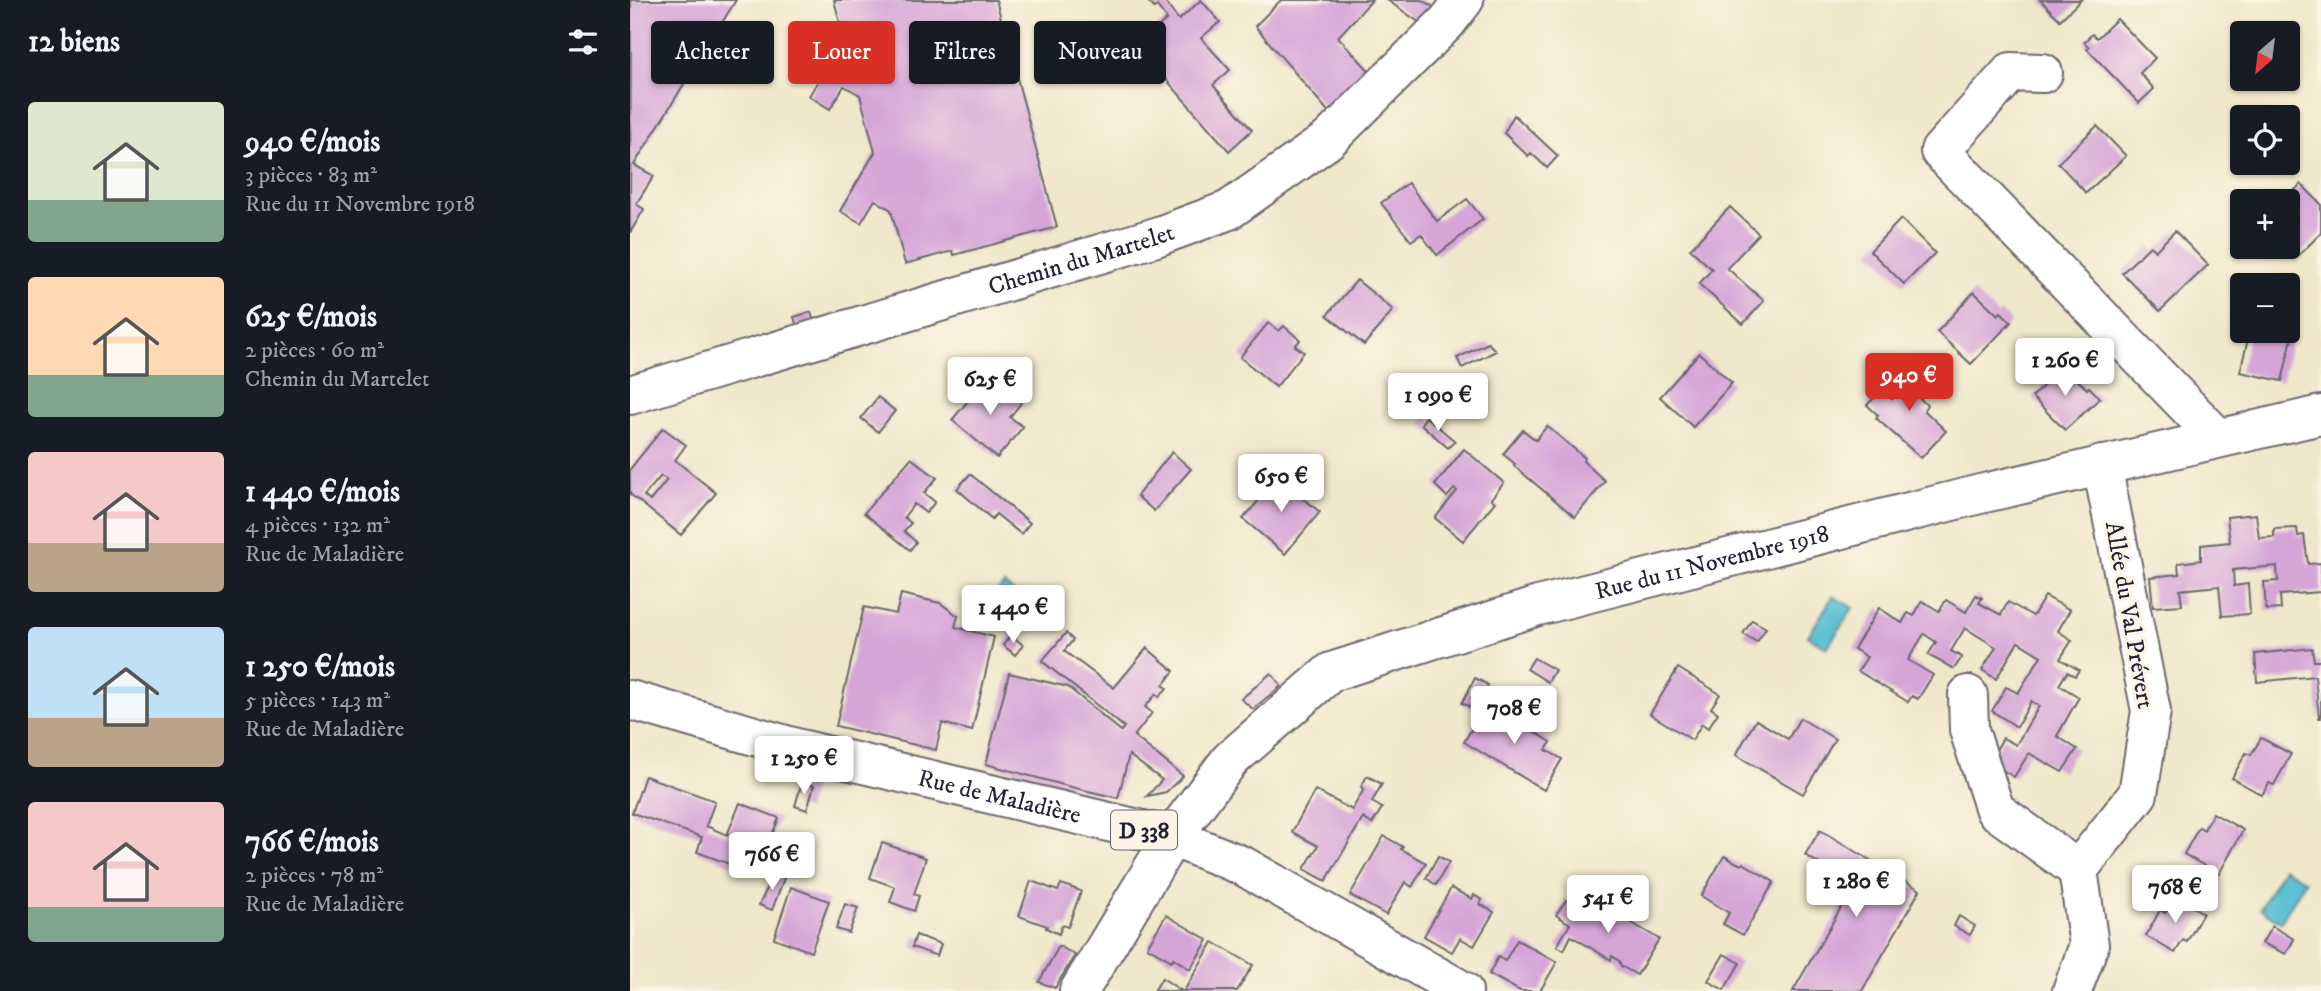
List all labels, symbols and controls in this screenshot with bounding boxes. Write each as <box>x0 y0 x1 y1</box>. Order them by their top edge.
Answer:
chip: Acheter <box>651 21 774 84</box>
chip: Louer <box>788 21 895 84</box>
chip: Filtres <box>909 21 1020 84</box>
chip: Nouveau <box>1034 21 1166 84</box>
north arrow <box>2230 21 2300 91</box>
map controls <box>2230 21 2300 343</box>
icon: filters <box>564 23 602 61</box>
text: 12 biens <box>28 24 120 61</box>
button: locate <box>2230 105 2300 175</box>
text: 940 €/mois <box>245 124 380 161</box>
icon: home <box>84 130 168 214</box>
text: 3 pièces · 83 m² <box>245 161 377 190</box>
button: + <box>2230 189 2300 259</box>
text: Rue du 11 Novembre 1918 <box>245 190 475 219</box>
street label: Chemin du Martelet <box>985 217 1179 303</box>
button: − <box>2230 273 2300 343</box>
text: 625 €/mois <box>245 299 377 336</box>
icon: home <box>84 305 168 389</box>
text: 2 pièces · 60 m² <box>245 336 384 365</box>
pin: 1 260 € <box>2000 338 2130 398</box>
text: 1 260 € <box>2031 346 2099 375</box>
pin: 940 € <box>1860 354 1958 413</box>
pin: 625 € <box>941 358 1039 417</box>
text: 940 € <box>1881 361 1937 390</box>
text: Chemin du Martelet <box>245 365 429 394</box>
text: 625 € <box>964 365 1016 394</box>
pin: 1 090 € <box>1373 374 1503 433</box>
text: 1 090 € <box>1404 381 1472 410</box>
pin: 650 € <box>1232 454 1330 514</box>
text: 650 € <box>1254 462 1308 491</box>
text: 1 440 €/mois <box>245 474 400 511</box>
icon: home <box>84 480 168 564</box>
text: 4 pièces · 132 m² <box>245 511 390 540</box>
street label: Rue du 11 Novembre 1918 <box>1592 519 1832 607</box>
street label: Allée du Val Prévert <box>2098 519 2160 711</box>
text: Rue de Maladière <box>245 540 404 569</box>
pin: 1 440 € <box>948 586 1078 645</box>
text: 1 440 € <box>978 593 1048 622</box>
text: 1 250 €/mois <box>245 649 395 686</box>
icon: home <box>84 655 168 739</box>
text: 5 pièces · 143 m² <box>245 686 390 715</box>
pin: 708 € <box>1465 686 1563 746</box>
text: 708 € <box>1487 694 1541 723</box>
text: Rue de Maladière <box>245 715 404 744</box>
pin: 1 250 € <box>739 736 869 796</box>
text: 1 250 € <box>771 744 837 773</box>
street label: Rue de Maladière <box>915 763 1084 831</box>
road number: D 338 <box>1111 810 1177 850</box>
text: 766 €/mois <box>245 824 379 861</box>
icon: home <box>84 830 168 914</box>
pin: 766 € <box>723 832 821 892</box>
text: 766 € <box>745 840 799 869</box>
pin: 1 280 € <box>1791 860 1921 919</box>
text: 2 pièces · 78 m² <box>245 861 383 890</box>
pin: 768 € <box>2126 866 2224 925</box>
text: 1 280 € <box>1823 867 1889 896</box>
text: 768 € <box>2148 873 2202 902</box>
pin: 541 € <box>1559 876 1657 935</box>
text: 541 € <box>1583 883 1633 912</box>
text: Rue de Maladière <box>245 890 404 919</box>

